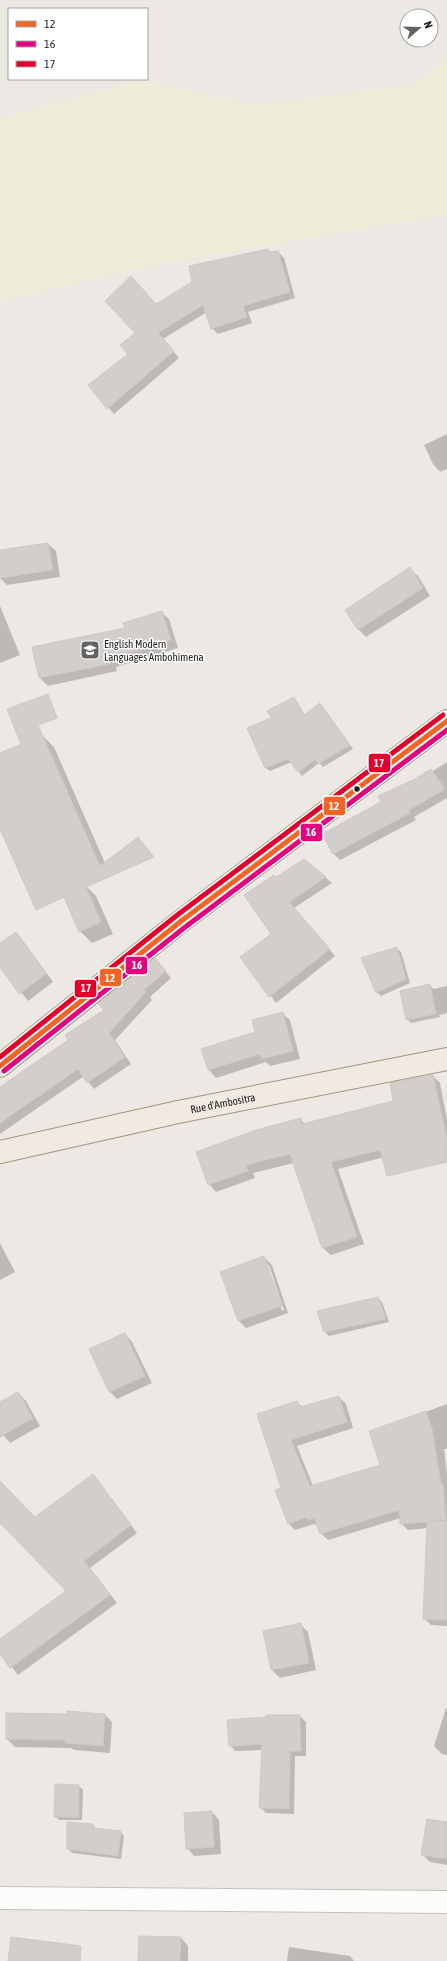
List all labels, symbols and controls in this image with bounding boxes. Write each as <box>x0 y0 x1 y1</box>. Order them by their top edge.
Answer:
legend <box>8 8 148 80</box>
north arrow <box>399 8 439 48</box>
text: 12 <box>44 17 55 31</box>
text: N <box>422 19 435 30</box>
text: 16 <box>44 37 56 51</box>
text: 17 <box>44 57 56 71</box>
place label: English Modern Languages Ambohimena <box>104 638 204 663</box>
school or university icon: English Modern Languages Ambohimena <box>79 639 101 661</box>
line badge: 17 <box>368 753 391 773</box>
text: 17 <box>374 757 384 769</box>
unlabelled marker <box>352 784 362 794</box>
line badge: 12 <box>323 796 346 816</box>
text: 12 <box>329 800 339 812</box>
line badge: 16 <box>300 823 323 842</box>
text: 16 <box>306 826 316 838</box>
line badge: 16 <box>125 956 148 975</box>
text: 16 <box>132 959 142 971</box>
line badge: 12 <box>99 968 122 987</box>
text: 12 <box>105 972 115 984</box>
line badge: 17 <box>74 979 97 998</box>
text: 17 <box>81 982 91 994</box>
street label: Rue d'Ambositra <box>189 1091 256 1115</box>

